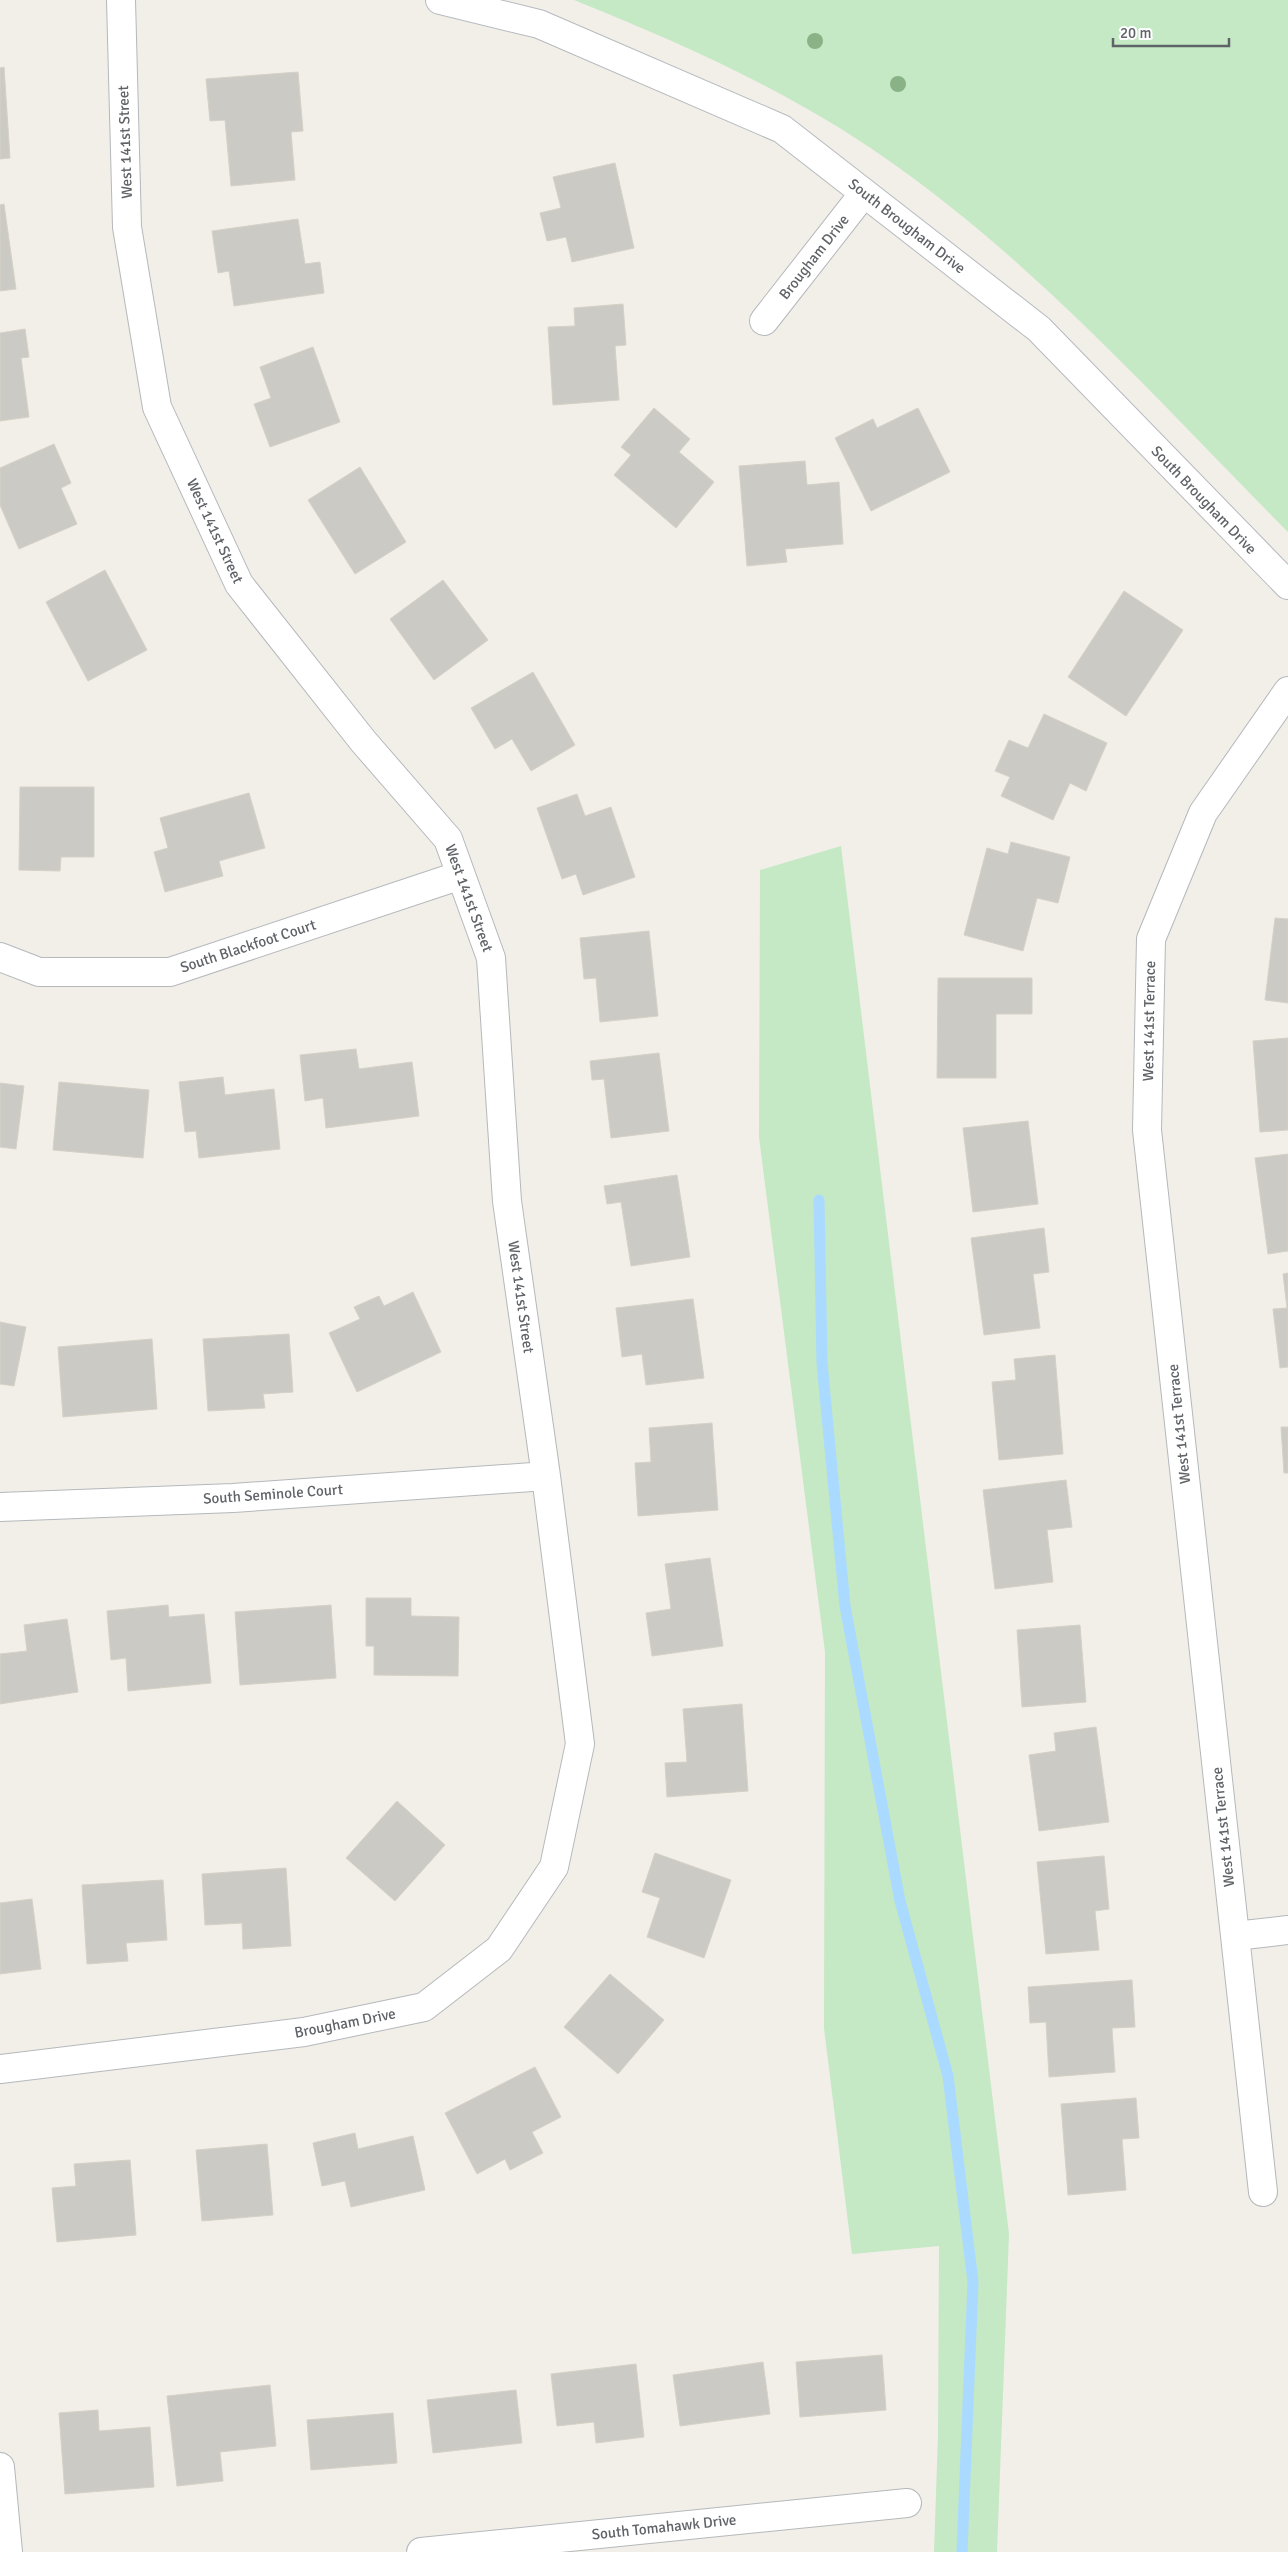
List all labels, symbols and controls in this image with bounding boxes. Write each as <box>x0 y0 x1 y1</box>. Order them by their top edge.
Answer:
scale bar <box>1113 15 1229 47</box>
text: 20 m <box>1120 24 1151 42</box>
street label: West 141st Street <box>114 85 136 199</box>
street label: South Brougham Drive <box>845 175 969 277</box>
street label: Brougham Drive <box>775 211 853 303</box>
street label: South Brougham Drive <box>1148 442 1260 558</box>
street label: West 141st Street <box>183 476 247 586</box>
street label: West 141st Street <box>441 842 497 954</box>
street label: South Blackfoot Court <box>178 916 318 976</box>
street label: West 141st Terrace <box>1139 960 1159 1082</box>
street label: West 141st Street <box>504 1240 538 1354</box>
street label: West 141st Terrace <box>1164 1363 1194 1485</box>
street label: South Seminole Court <box>203 1480 343 1508</box>
street label: West 141st Terrace <box>1208 1766 1238 1888</box>
street label: Brougham Drive <box>293 2004 397 2042</box>
street label: South Tomahawk Drive <box>591 2510 737 2544</box>

